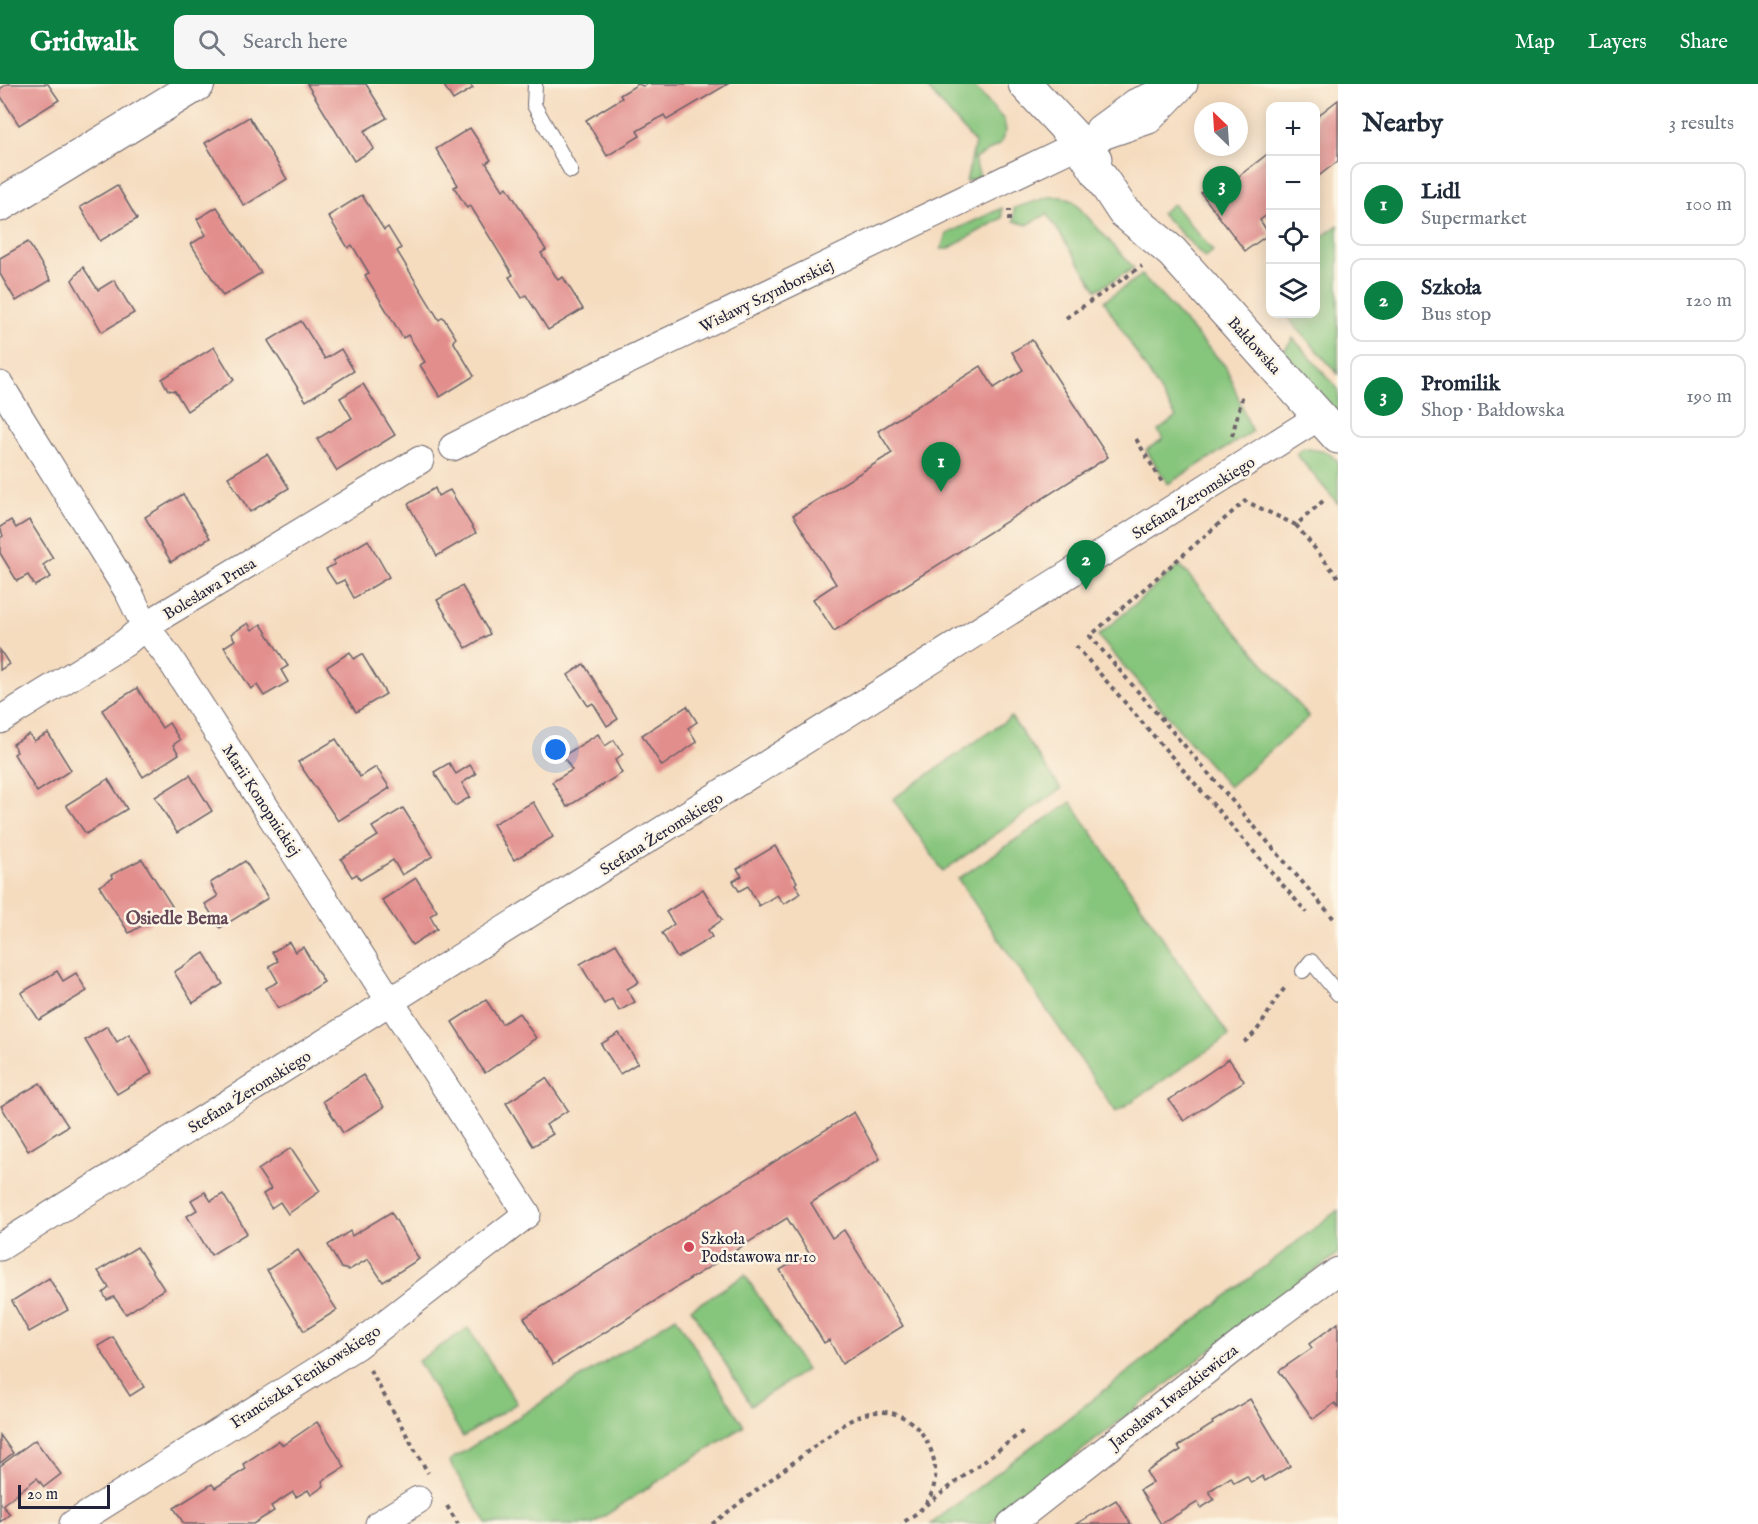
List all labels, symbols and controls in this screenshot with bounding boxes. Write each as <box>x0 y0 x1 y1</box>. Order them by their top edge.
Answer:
search box <box>174 15 594 69</box>
text: Gridwalk <box>30 25 138 60</box>
icon: search <box>195 26 228 59</box>
text: Search here <box>243 28 348 56</box>
text: Map <box>1515 29 1555 56</box>
text: Layers <box>1588 29 1647 56</box>
text: Share <box>1680 29 1728 56</box>
north arrow <box>1194 102 1248 156</box>
map controls <box>1266 102 1320 318</box>
button: + <box>1266 102 1320 156</box>
text: Nearby <box>1362 107 1443 140</box>
text: 3 results <box>1669 111 1734 136</box>
button: − <box>1266 156 1320 210</box>
pin: 3 <box>1202 166 1242 216</box>
text: Lidl <box>1421 178 1460 206</box>
text: 1 <box>1380 192 1387 217</box>
text: 100 m <box>1685 192 1732 217</box>
text: Supermarket <box>1421 206 1527 231</box>
button: locate <box>1266 210 1320 264</box>
street label: Wisławy Szymborskiej <box>697 256 837 338</box>
button: layers <box>1266 264 1320 318</box>
text: Szkoła <box>1421 274 1481 302</box>
text: 2 <box>1379 288 1388 313</box>
text: 120 m <box>1686 288 1732 313</box>
text: Bus stop <box>1421 302 1491 327</box>
street label: Bałdowska <box>1223 313 1285 379</box>
text: Promilik <box>1421 370 1500 398</box>
text: 3 <box>1380 384 1387 409</box>
text: 190 m <box>1686 384 1732 409</box>
text: Shop · Bałdowska <box>1421 398 1565 423</box>
pin: 1 <box>922 442 960 492</box>
street label: Stefana Żeromskiego <box>1128 451 1260 545</box>
pin: 2 <box>1066 540 1106 590</box>
street label: Bolesława Prusa <box>160 554 260 625</box>
your location <box>541 735 570 764</box>
street label: Marii Konopnickiej <box>217 741 304 861</box>
street label: Stefana Żeromskiego <box>596 787 728 881</box>
district label: Osiedle Bema <box>126 908 230 931</box>
street label: Stefana Żeromskiego <box>184 1045 316 1139</box>
place label: Szkoła Podstawowa nr 10 <box>701 1230 816 1268</box>
marker: Szkoła Podstawowa nr 10 <box>682 1240 696 1254</box>
street label: Franciszka Fenikowskiego <box>227 1321 385 1434</box>
street label: Jarosława Iwaszkiewicza <box>1104 1341 1243 1455</box>
scale bar <box>18 1482 110 1510</box>
text: 20 m <box>27 1485 58 1505</box>

